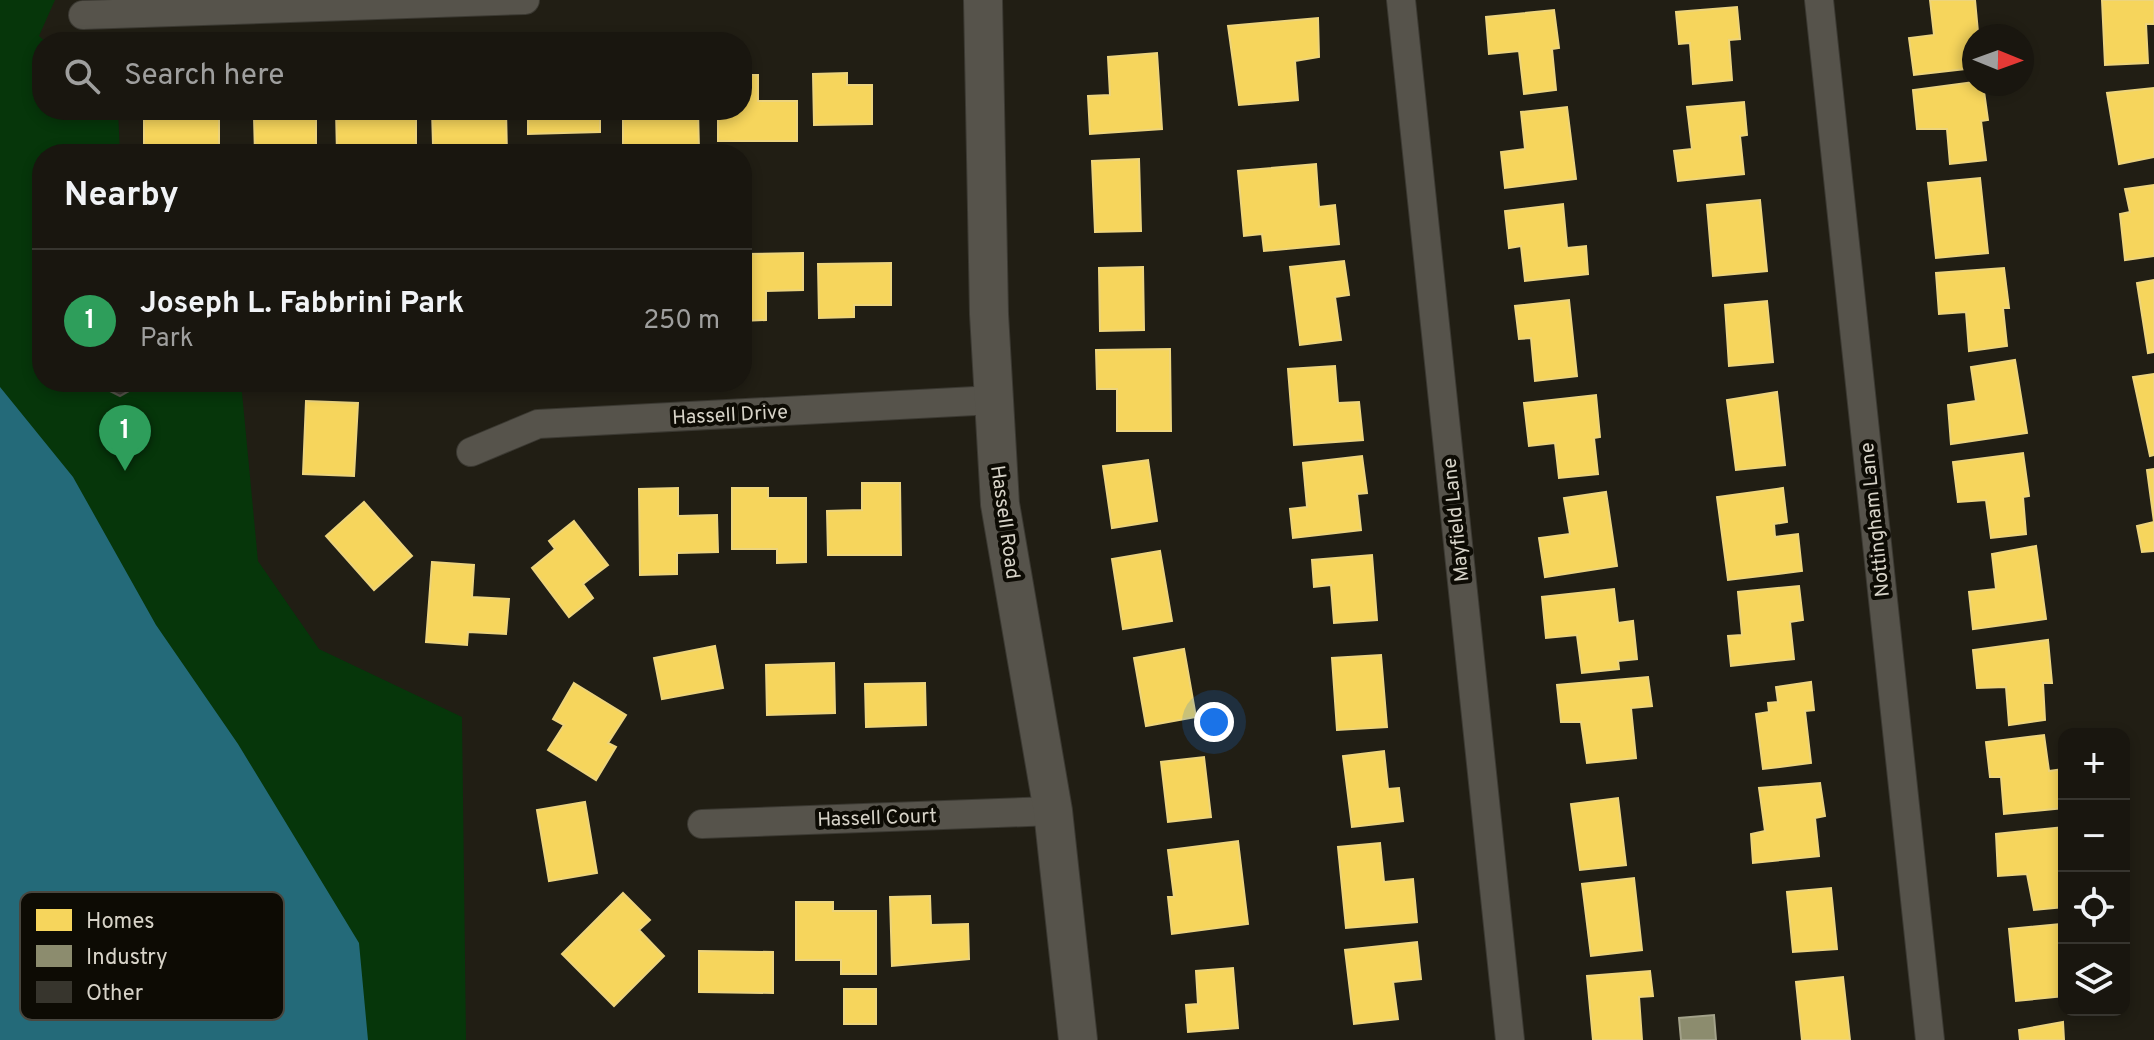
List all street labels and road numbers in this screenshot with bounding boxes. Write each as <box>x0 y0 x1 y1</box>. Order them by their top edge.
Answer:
street label: Hassell Drive <box>672 400 789 432</box>
street label: Nottingham Lane <box>1855 441 1897 598</box>
street label: Mayfield Lane <box>1438 457 1476 583</box>
street label: Hassell Road <box>983 464 1025 581</box>
street label: Hassell Court <box>817 804 937 834</box>

